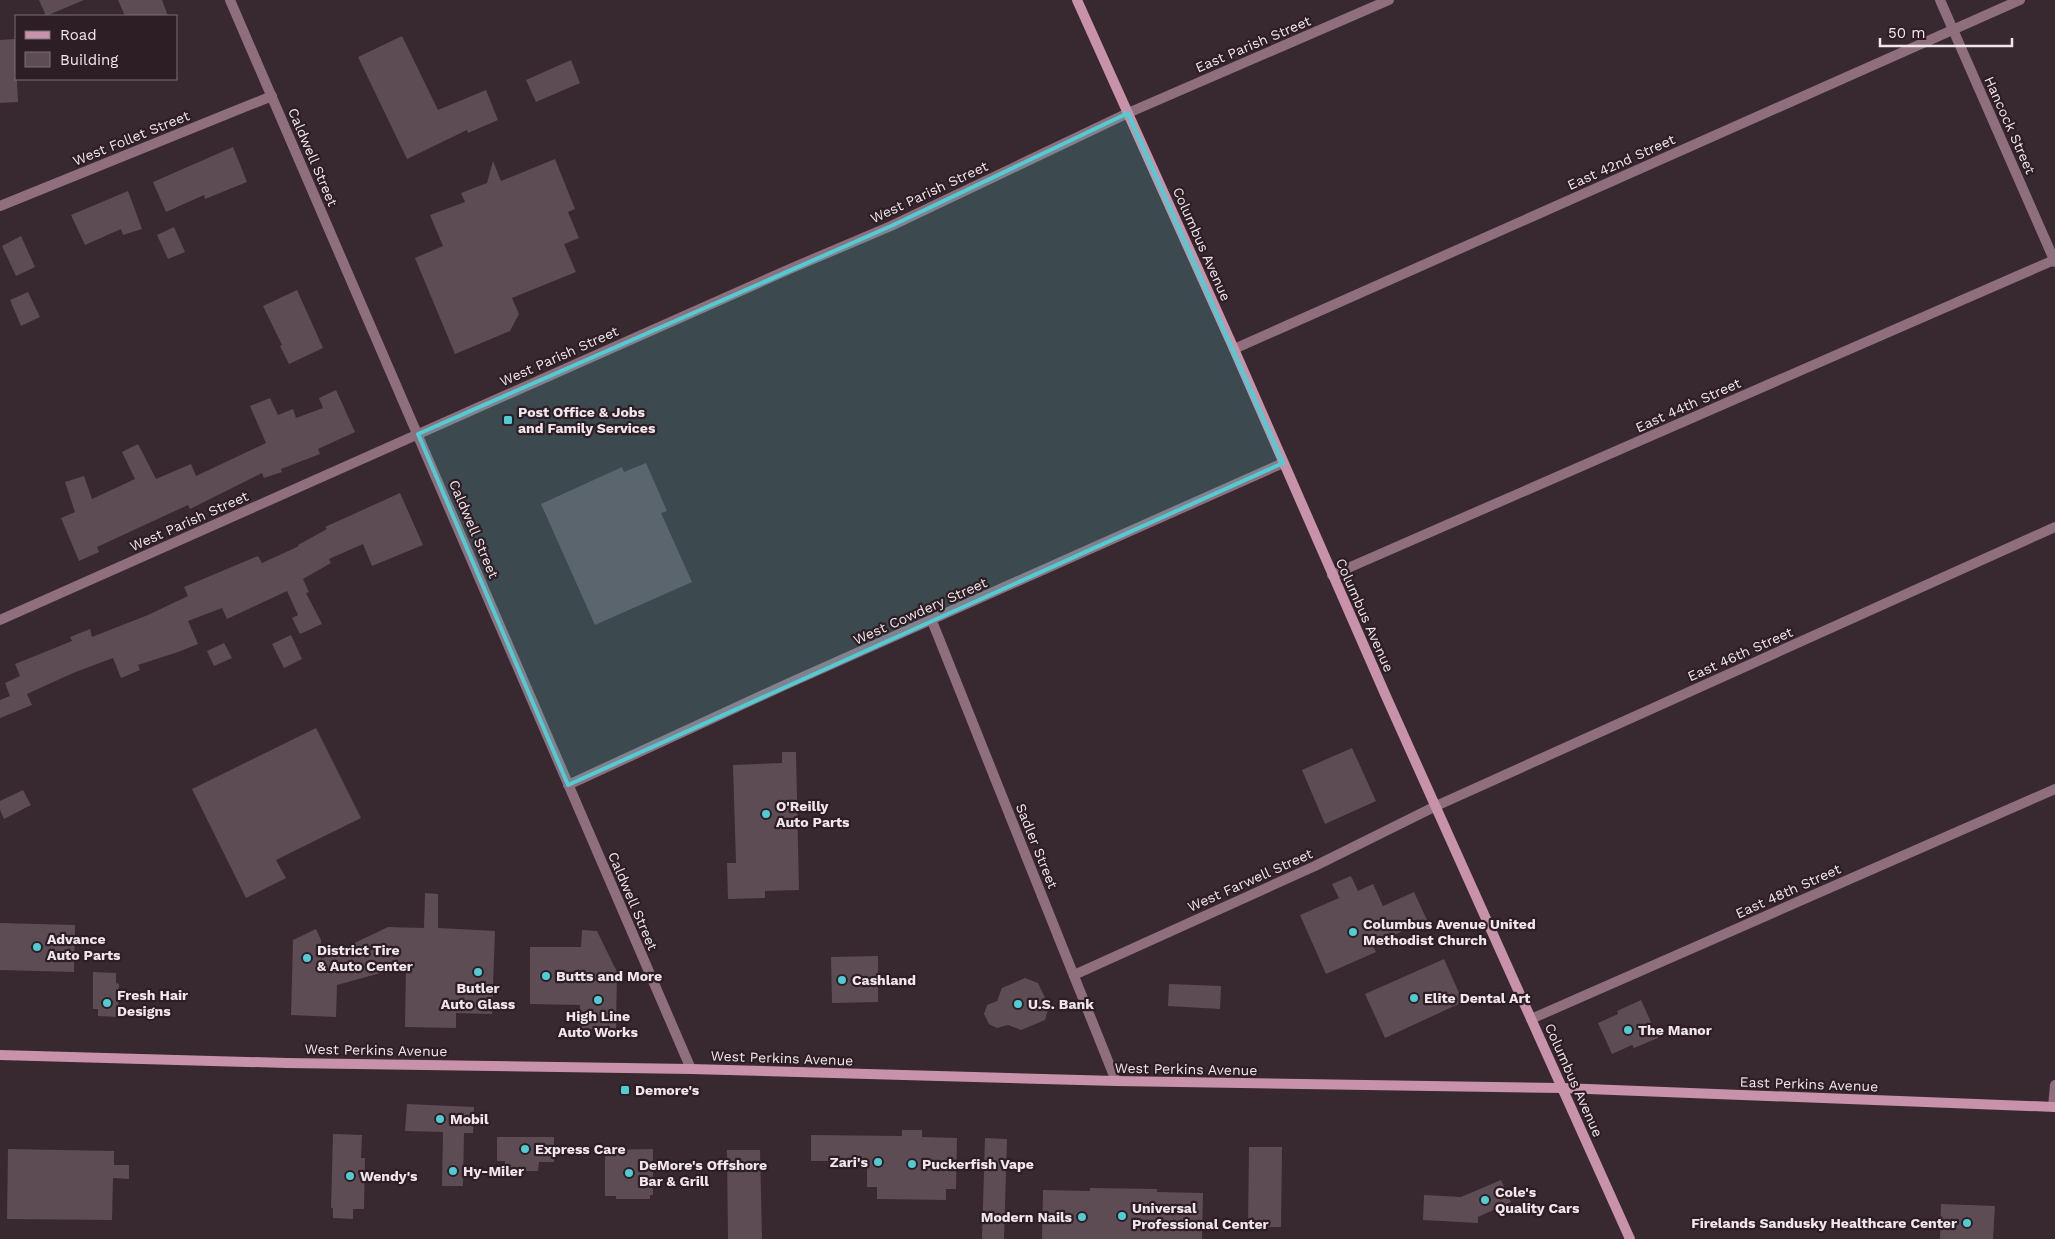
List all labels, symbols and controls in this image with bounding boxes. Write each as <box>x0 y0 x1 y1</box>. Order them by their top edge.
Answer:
street label: East Parish Street <box>1193 12 1313 76</box>
legend <box>15 15 178 80</box>
scale bar <box>1880 15 2012 47</box>
text: 50 m <box>1888 24 1925 42</box>
text: Road <box>60 26 97 44</box>
text: Building <box>60 51 118 69</box>
street label: Hancock Street <box>1981 74 2039 177</box>
street label: Caldwell Street <box>285 105 341 209</box>
street label: West Follet Street <box>70 107 192 169</box>
street label: East 42nd Street <box>1565 131 1677 193</box>
street label: West Parish Street <box>868 158 990 226</box>
street label: Columbus Avenue <box>1170 185 1234 303</box>
street label: West Parish Street <box>497 323 621 389</box>
street label: East 44th Street <box>1633 375 1743 435</box>
place label: Post Office & Jobs and Family Services <box>518 404 656 436</box>
marker: Post Office & Jobs and Family Services <box>502 414 514 426</box>
street label: Caldwell Street <box>446 477 502 581</box>
street label: West Parish Street <box>127 488 251 554</box>
street label: Columbus Avenue <box>1333 556 1397 674</box>
street label: West Cowdery Street <box>851 574 989 648</box>
street label: East 46th Street <box>1685 624 1795 684</box>
place label: O'Reilly Auto Parts <box>776 798 850 830</box>
street label: Sadler Street <box>1013 801 1061 891</box>
marker: O'Reilly Auto Parts <box>760 808 772 820</box>
street label: West Farwell Street <box>1185 845 1315 915</box>
street label: Caldwell Street <box>605 849 661 953</box>
street label: East 48th Street <box>1733 861 1843 921</box>
place label: Columbus Avenue United Methodist Church <box>1363 916 1536 948</box>
marker: Columbus Avenue United Methodist Church <box>1347 926 1359 938</box>
place label: Advance Auto Parts <box>47 931 121 963</box>
marker: Advance Auto Parts <box>31 941 43 953</box>
place label: District Tire & Auto Center <box>317 942 413 974</box>
marker: District Tire & Auto Center <box>301 952 313 964</box>
marker: Butler Auto Glass <box>472 966 484 978</box>
place label: Butts and More <box>556 968 662 984</box>
marker: Butts and More <box>540 970 552 982</box>
place label: Cashland <box>852 972 916 988</box>
marker: Cashland <box>836 974 848 986</box>
place label: Butler Auto Glass <box>441 980 516 1012</box>
place label: Fresh Hair Designs <box>117 987 188 1019</box>
place label: Elite Dental Art <box>1424 990 1530 1006</box>
marker: Elite Dental Art <box>1408 992 1420 1004</box>
marker: High Line Auto Works <box>592 994 604 1006</box>
place label: U.S. Bank <box>1028 996 1094 1012</box>
marker: Fresh Hair Designs <box>101 997 113 1009</box>
marker: U.S. Bank <box>1012 998 1024 1010</box>
place label: High Line Auto Works <box>558 1008 639 1040</box>
street label: Columbus Avenue <box>1542 1021 1606 1139</box>
place label: The Manor <box>1638 1022 1712 1038</box>
marker: The Manor <box>1622 1024 1634 1036</box>
street label: West Perkins Avenue <box>305 1041 447 1059</box>
street label: West Perkins Avenue <box>710 1048 854 1068</box>
street label: West Perkins Avenue <box>1115 1060 1257 1078</box>
street label: East Perkins Avenue <box>1740 1074 1878 1094</box>
place label: Demore's <box>635 1082 700 1098</box>
marker: Demore's <box>619 1084 631 1096</box>
place label: Mobil <box>450 1111 489 1127</box>
marker: Mobil <box>434 1113 446 1125</box>
place label: Express Care <box>535 1141 626 1157</box>
marker: Express Care <box>519 1143 531 1155</box>
place label: Zari's <box>830 1154 869 1170</box>
marker: Zari's <box>872 1156 884 1168</box>
place label: Puckerfish Vape <box>922 1156 1034 1172</box>
place label: DeMore's Offshore Bar & Grill <box>639 1157 767 1189</box>
marker: Puckerfish Vape <box>906 1158 918 1170</box>
place label: Hy-Miler <box>463 1163 524 1179</box>
marker: Hy-Miler <box>447 1165 459 1177</box>
marker: DeMore's Offshore Bar & Grill <box>623 1167 635 1179</box>
place label: Wendy's <box>360 1168 418 1184</box>
marker: Wendy's <box>344 1170 356 1182</box>
place label: Cole's Quality Cars <box>1495 1184 1580 1216</box>
marker: Cole's Quality Cars <box>1479 1194 1491 1206</box>
place label: Universal Professional Center <box>1132 1200 1269 1232</box>
place label: Modern Nails <box>981 1209 1073 1225</box>
marker: Universal Professional Center <box>1116 1210 1128 1222</box>
marker: Modern Nails <box>1076 1211 1088 1223</box>
place label: Firelands Sandusky Healthcare Center <box>1691 1215 1957 1231</box>
marker: Firelands Sandusky Healthcare Center <box>1961 1217 1973 1229</box>

